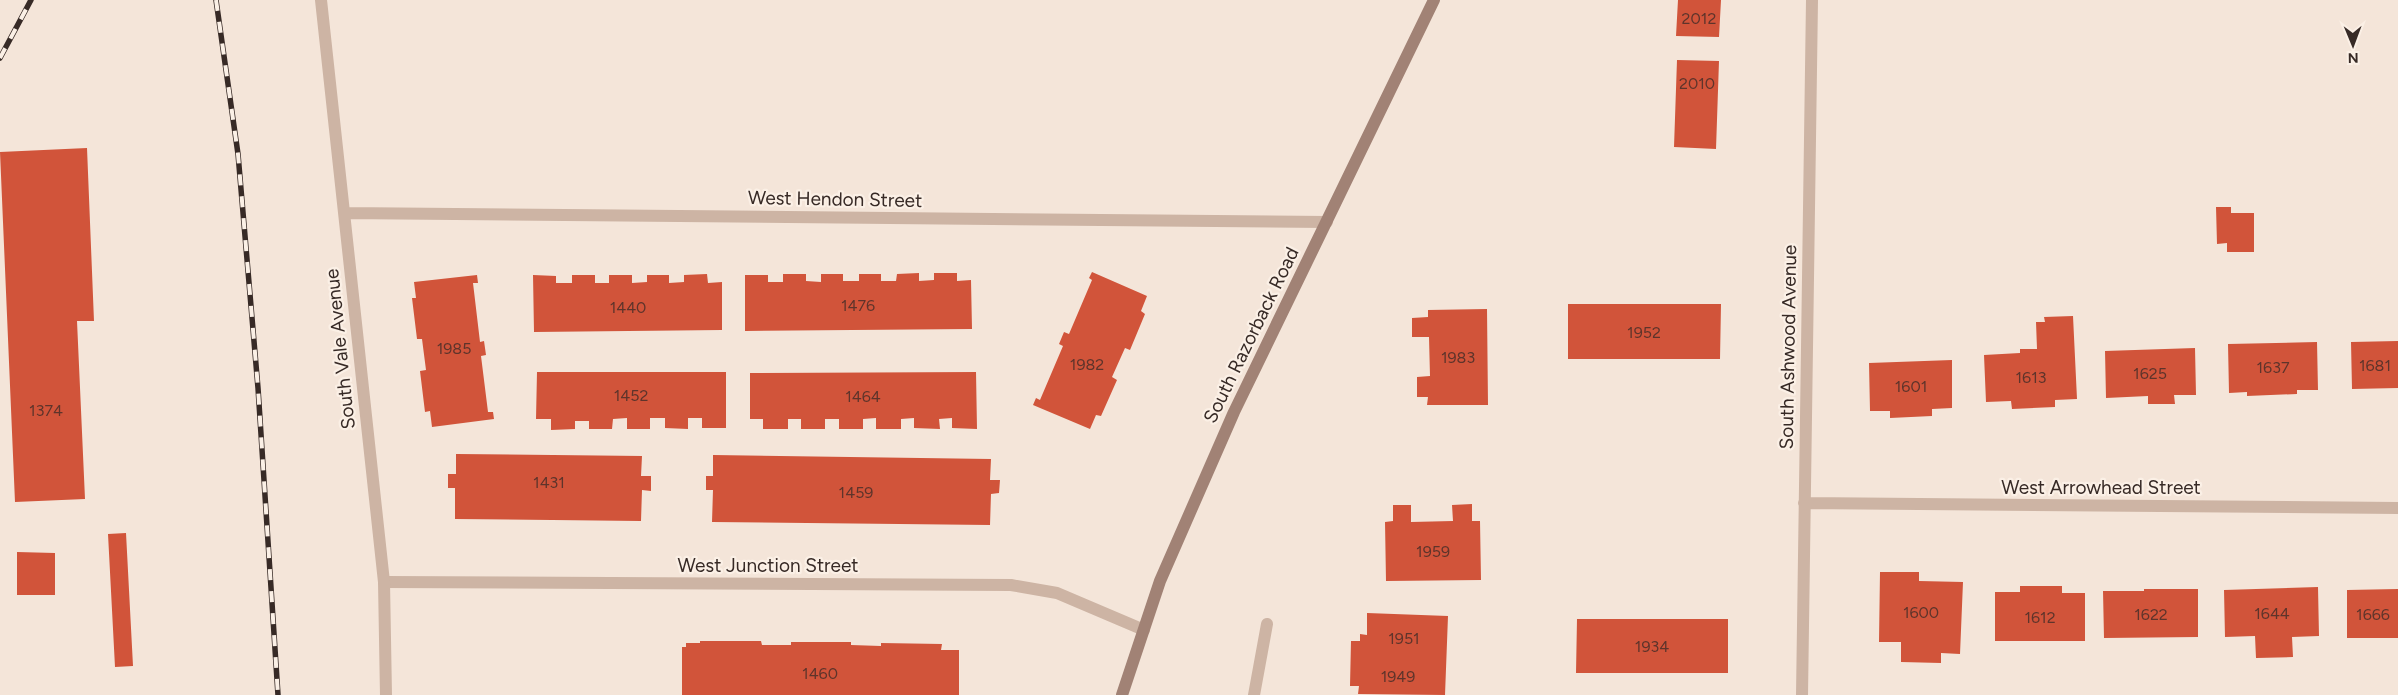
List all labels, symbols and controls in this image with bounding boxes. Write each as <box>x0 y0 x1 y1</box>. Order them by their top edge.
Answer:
house number: 2012 <box>1682 9 1716 28</box>
north arrow <box>2328 20 2378 70</box>
text: N <box>2348 49 2359 66</box>
house number: 2010 <box>1679 74 1715 93</box>
street label: West Hendon Street <box>748 186 922 212</box>
street label: South Razorback Road <box>1198 243 1304 427</box>
street label: South Ashwood Avenue <box>1775 244 1801 450</box>
street label: South Vale Avenue <box>320 268 360 430</box>
house number: 1476 <box>841 296 875 315</box>
house number: 1440 <box>610 298 646 317</box>
house number: 1952 <box>1627 323 1661 342</box>
house number: 1985 <box>437 339 471 358</box>
house number: 1983 <box>1441 348 1475 367</box>
house number: 1982 <box>1070 355 1104 374</box>
house number: 1681 <box>2359 356 2391 375</box>
house number: 1637 <box>2257 358 2290 377</box>
house number: 1625 <box>2133 364 2167 383</box>
house number: 1613 <box>2016 368 2046 387</box>
house number: 1601 <box>1895 377 1927 396</box>
house number: 1452 <box>614 386 648 405</box>
house number: 1464 <box>845 387 881 406</box>
house number: 1374 <box>29 401 63 420</box>
house number: 1431 <box>533 473 565 492</box>
street label: West Arrowhead Street <box>2001 476 2201 499</box>
house number: 1459 <box>839 483 873 502</box>
house number: 1959 <box>1416 542 1450 561</box>
street label: West Junction Street <box>678 554 858 577</box>
house number: 1600 <box>1903 603 1939 622</box>
house number: 1644 <box>2254 604 2290 623</box>
house number: 1622 <box>2134 605 2168 624</box>
house number: 1666 <box>2356 605 2390 624</box>
house number: 1612 <box>2024 608 2056 627</box>
house number: 1951 <box>1388 629 1420 648</box>
house number: 1934 <box>1635 637 1669 656</box>
house number: 1460 <box>802 664 838 683</box>
house number: 1949 <box>1381 667 1415 686</box>

